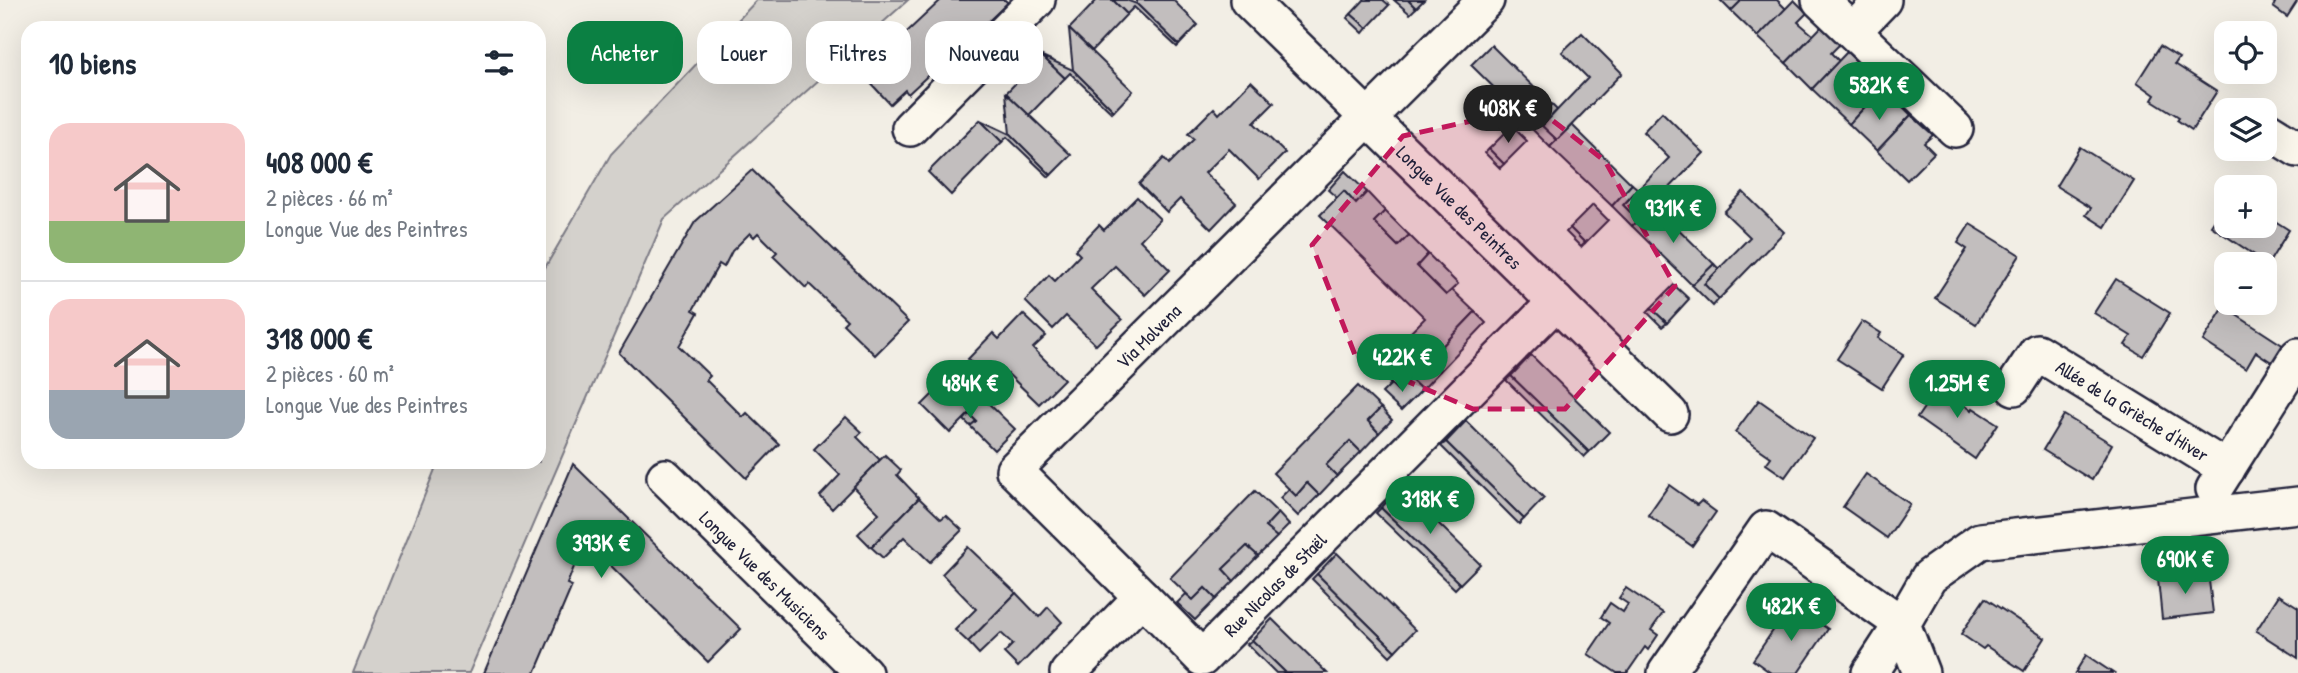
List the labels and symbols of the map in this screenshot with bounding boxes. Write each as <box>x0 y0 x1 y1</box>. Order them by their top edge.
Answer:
pin: 582K € <box>1822 62 1936 122</box>
pin: 408K € <box>1451 86 1565 145</box>
street label: Longue Vue des Peintres <box>1391 140 1528 275</box>
pin: 931K € <box>1616 186 1730 245</box>
street label: Via Molvena <box>1110 298 1187 374</box>
pin: 422K € <box>1345 334 1459 394</box>
street label: Allée de la Grièche d'Hiver <box>2051 354 2214 468</box>
pin: 484K € <box>913 360 1027 420</box>
pin: 1.25M € <box>1892 360 2022 420</box>
pin: 318K € <box>1373 476 1487 536</box>
street label: Longue Vue des Musiciens <box>694 505 836 646</box>
pin: 393K € <box>544 520 658 580</box>
street label: Rue Nicolas de Staël <box>1218 526 1333 642</box>
pin: 690K € <box>2128 536 2242 596</box>
pin: 482K € <box>1734 584 1848 643</box>

